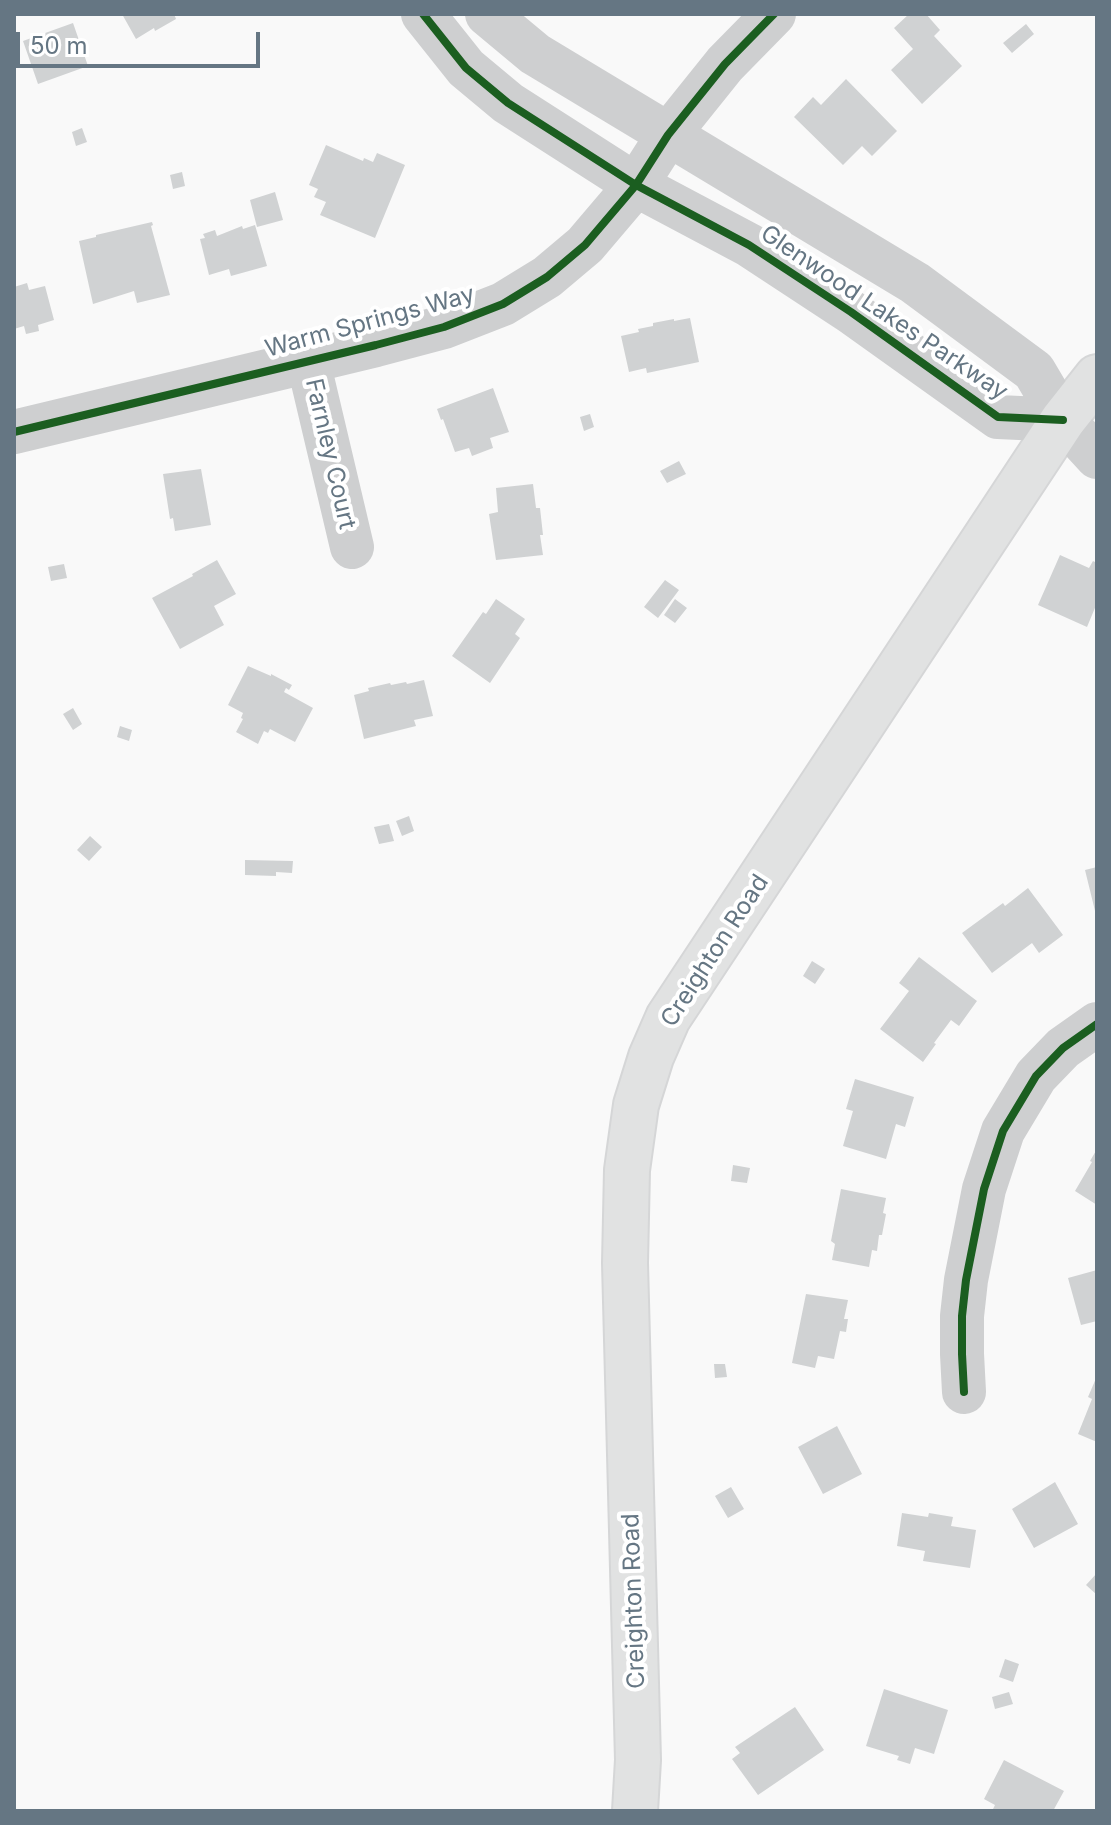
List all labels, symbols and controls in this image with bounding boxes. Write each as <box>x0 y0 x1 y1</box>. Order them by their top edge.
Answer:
scale bar <box>20 16 264 66</box>
text: 50 m <box>30 31 88 60</box>
street label: Glenwood Lakes Parkway <box>755 219 1013 407</box>
street label: Warm Springs Way <box>262 280 478 364</box>
street label: Farnley Court <box>299 376 361 532</box>
street label: Creighton Road <box>655 869 775 1033</box>
street label: Creighton Road <box>617 1513 651 1689</box>

